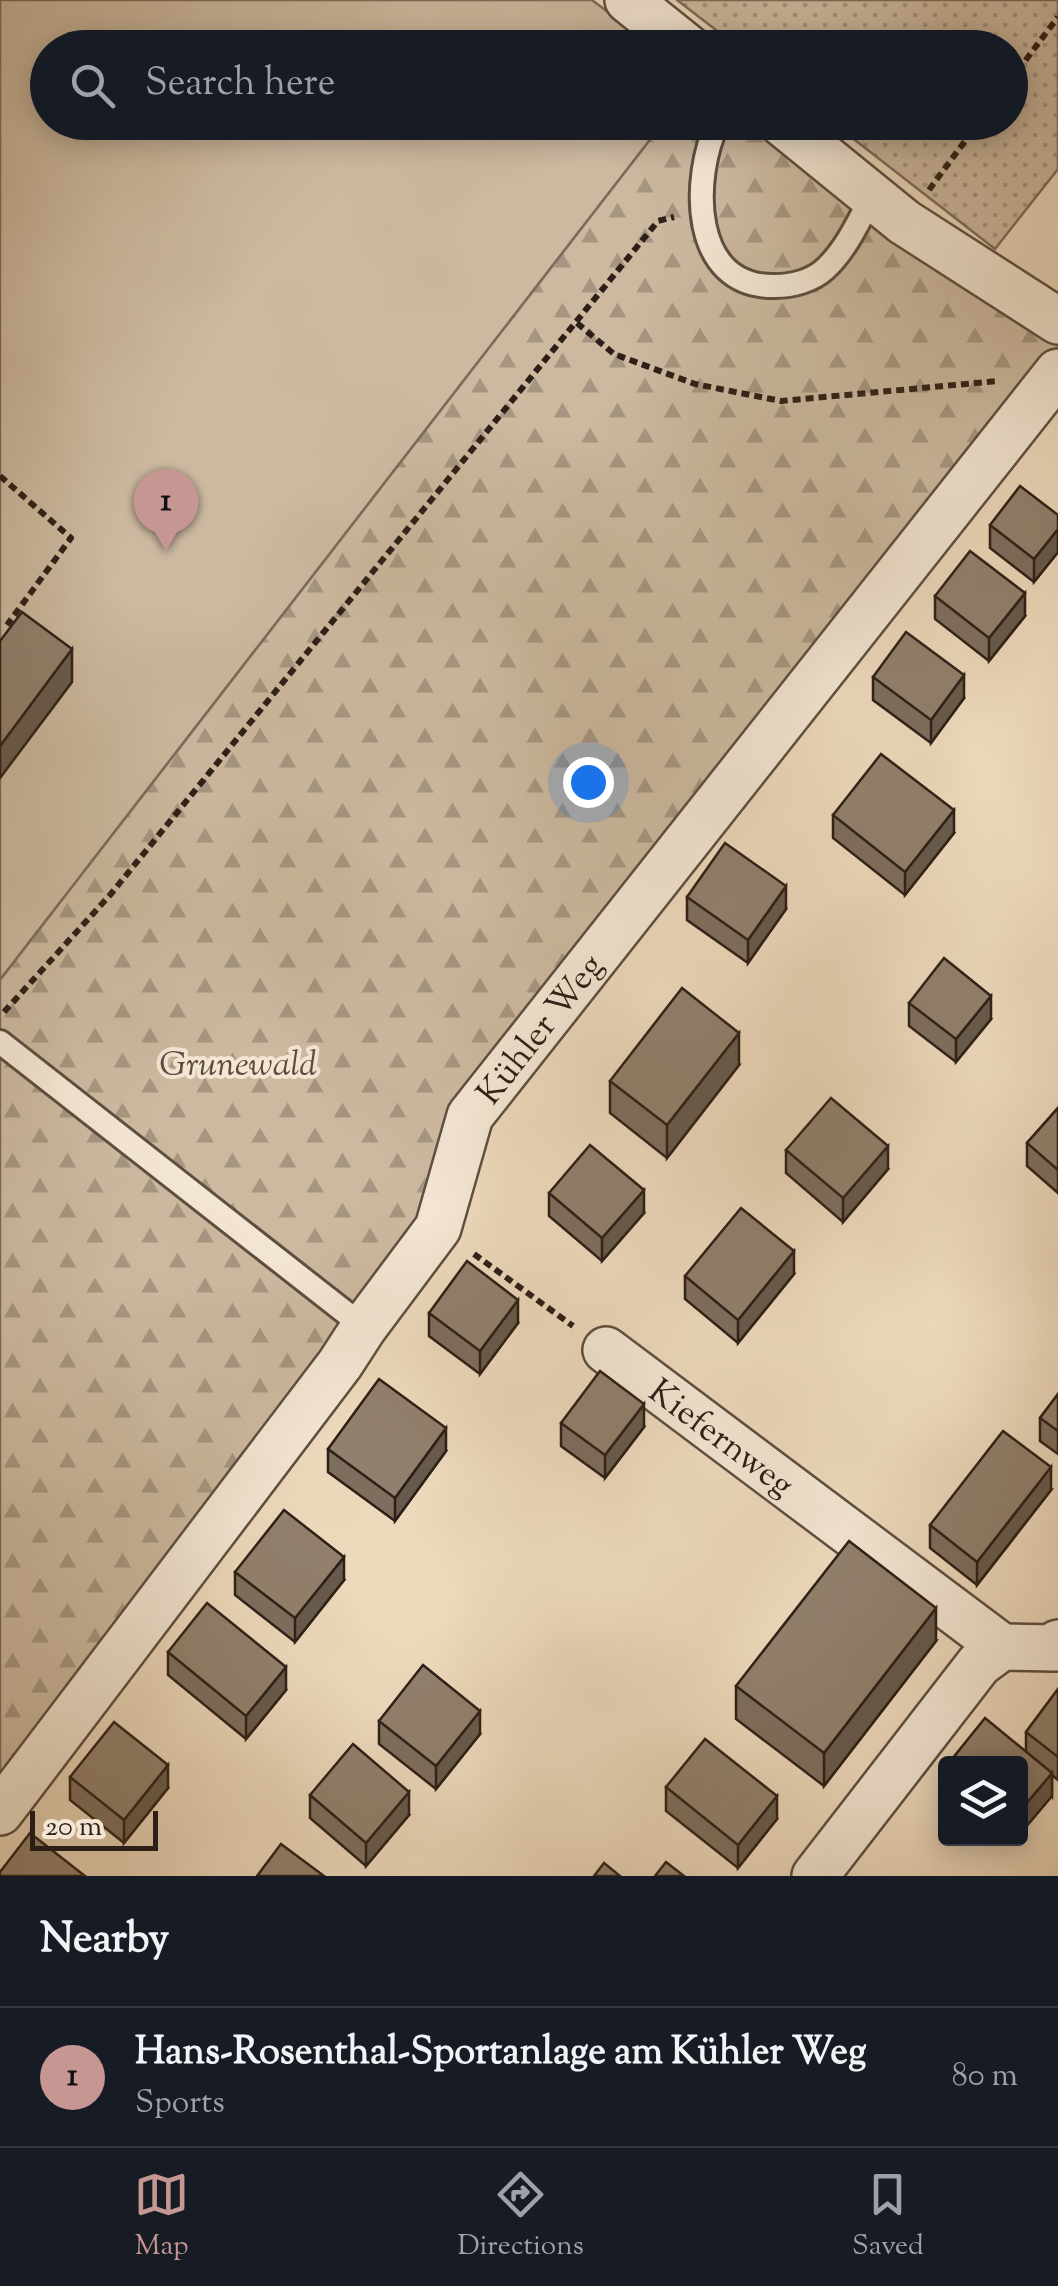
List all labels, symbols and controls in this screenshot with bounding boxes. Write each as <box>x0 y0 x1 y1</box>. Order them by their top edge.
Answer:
search box <box>30 30 1028 140</box>
icon: search <box>65 58 120 113</box>
text: Search here <box>145 58 336 112</box>
pin: 1 <box>134 468 198 551</box>
your location <box>563 757 614 808</box>
street label: Kühler Weg <box>466 944 618 1117</box>
park label: Grunewald <box>159 1041 317 1092</box>
street label: Kiefernweg <box>636 1368 803 1511</box>
map controls <box>938 1756 1028 1846</box>
button: layers <box>938 1756 1028 1846</box>
scale bar <box>30 1806 158 1850</box>
text: 20 m <box>45 1808 102 1848</box>
text: Nearby <box>40 1911 169 1971</box>
text: Hans-Rosenthal-Sportanlage am Kühler Weg <box>135 2027 867 2081</box>
text: 1 <box>67 2054 78 2100</box>
text: 80 m <box>952 2054 1018 2100</box>
text: Sports <box>135 2081 225 2127</box>
tab: Map <box>134 2167 189 2267</box>
tab: Directions <box>457 2167 584 2267</box>
tab: Saved <box>852 2167 924 2267</box>

